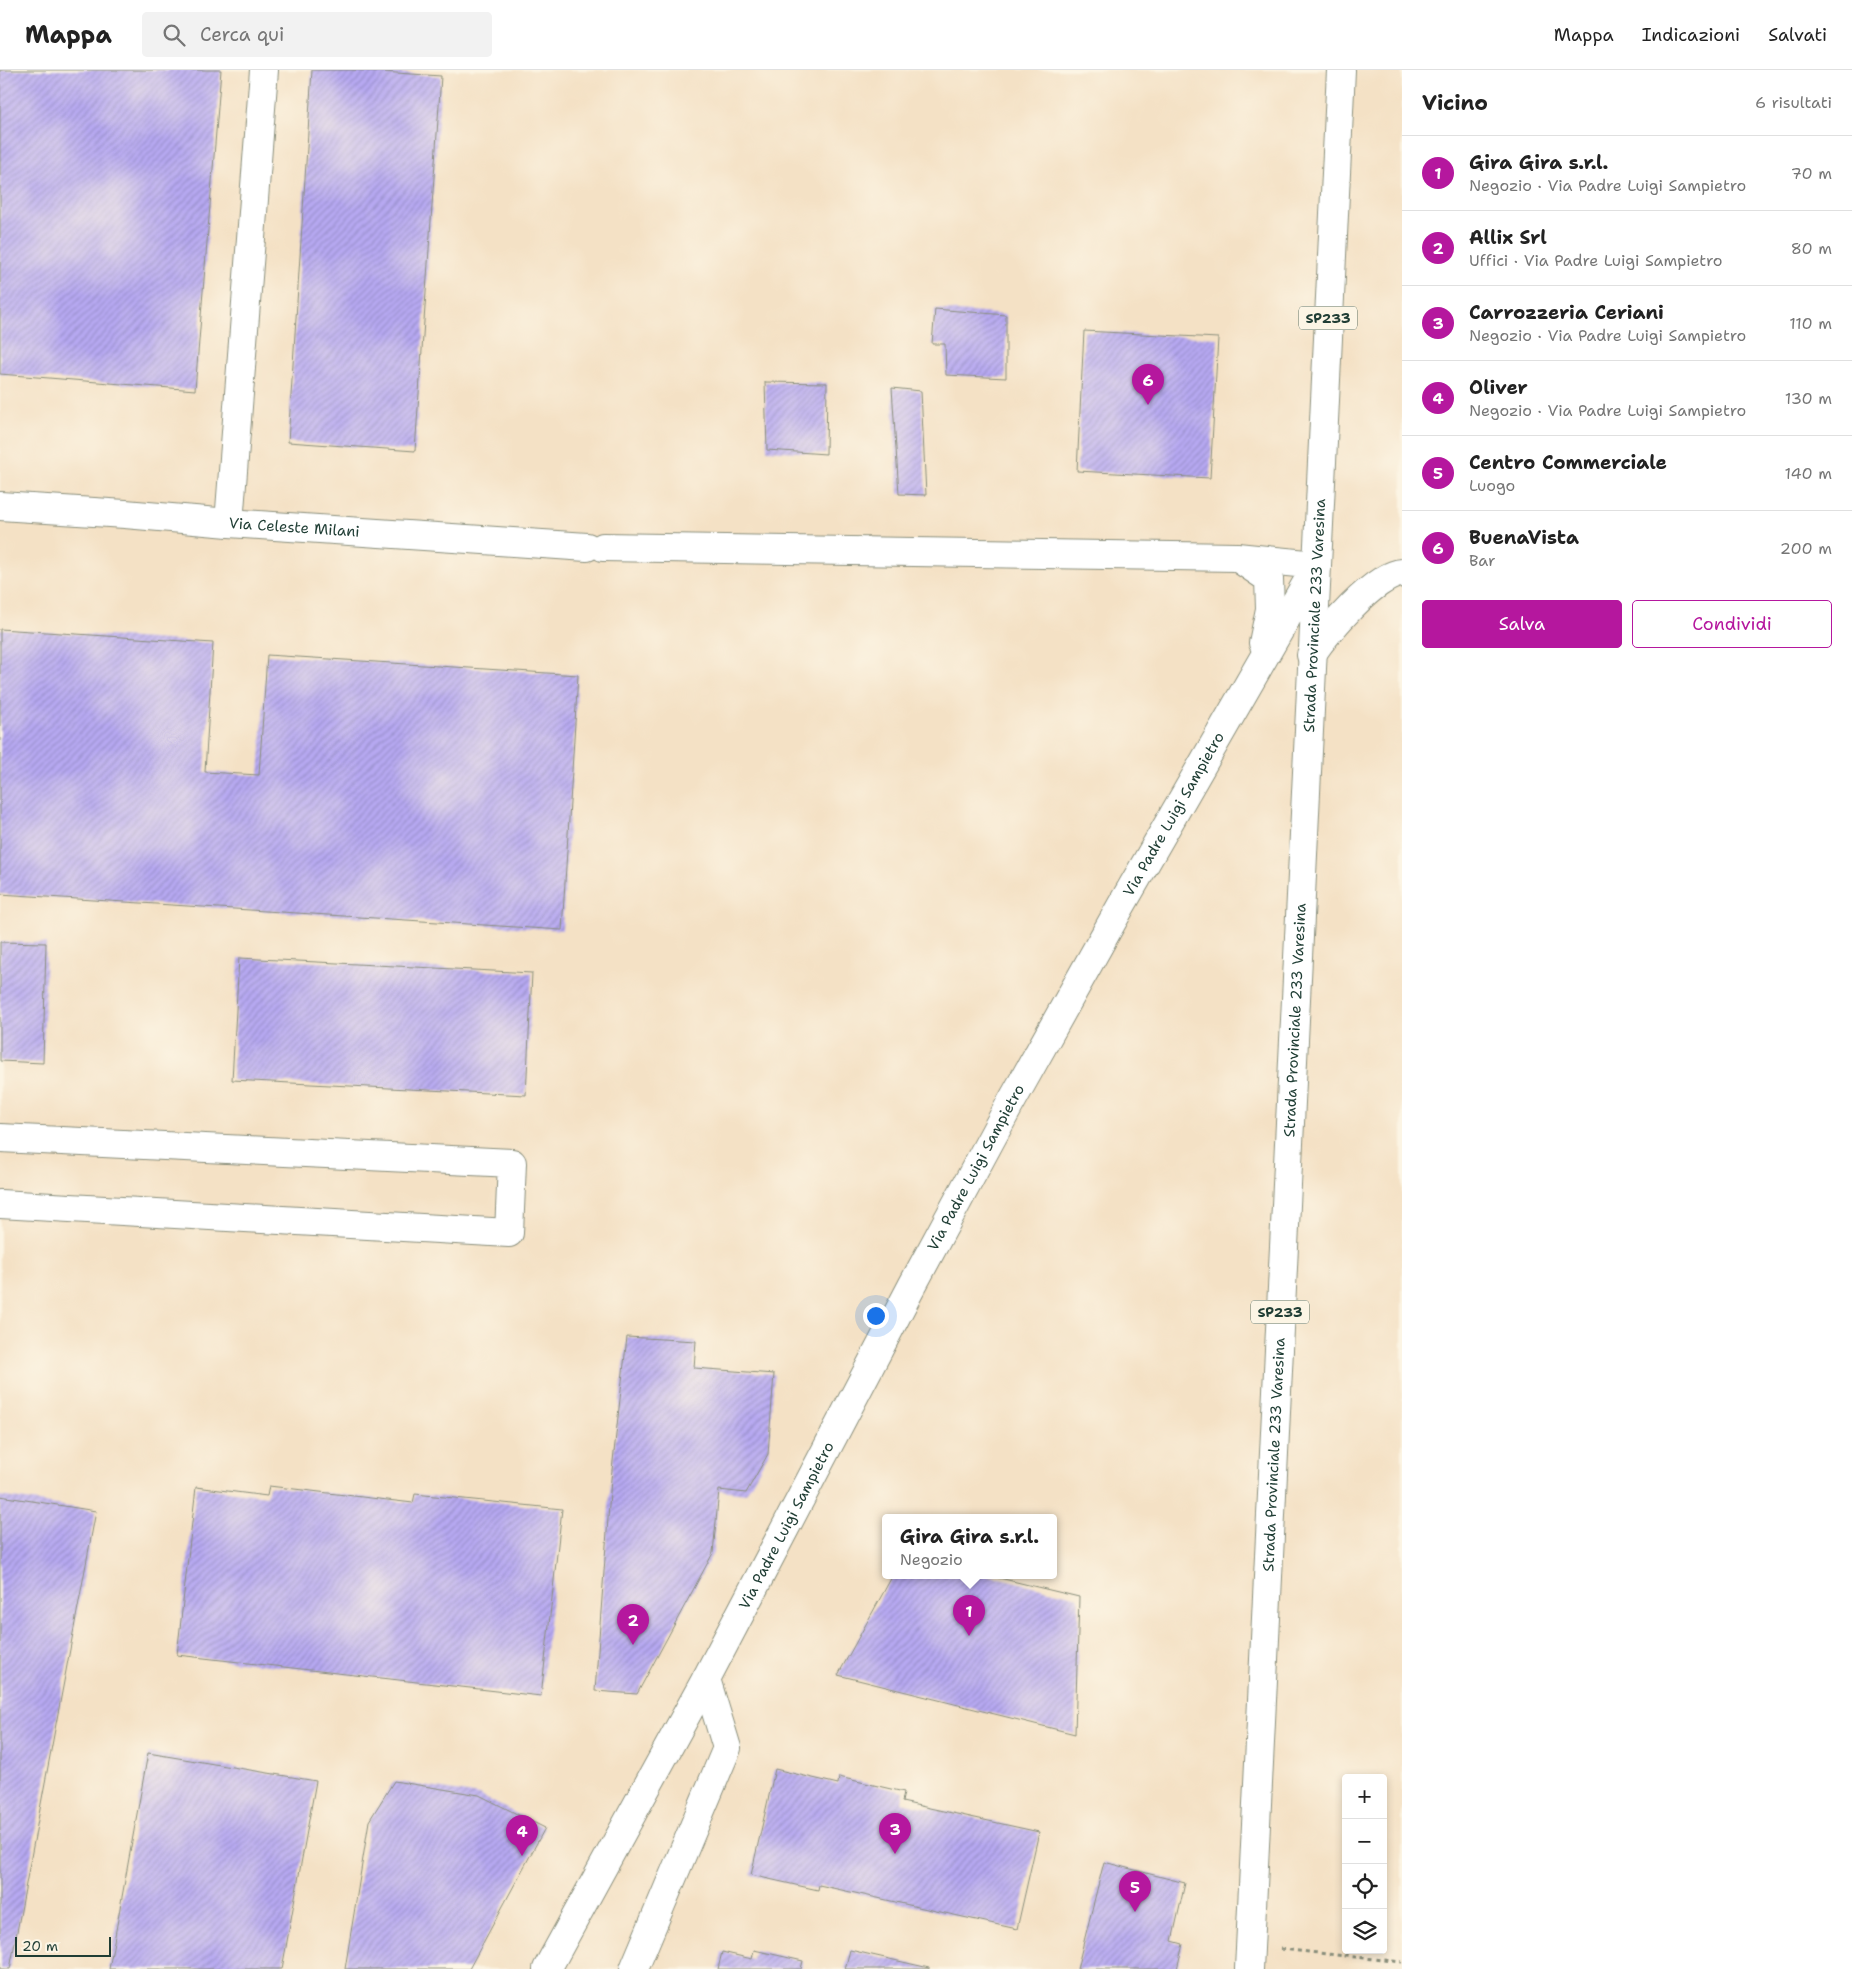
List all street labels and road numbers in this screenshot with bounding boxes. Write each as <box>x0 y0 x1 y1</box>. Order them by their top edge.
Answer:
road number: SP233 <box>1299 307 1357 330</box>
street label: Strada Provinciale 233 Varesina <box>1299 497 1330 733</box>
street label: Via Celeste Milani <box>228 513 360 542</box>
street label: Via Padre Luigi Sampietro <box>1119 728 1229 900</box>
street label: Strada Provinciale 233 Varesina <box>1279 902 1311 1138</box>
street label: Via Padre Luigi Sampietro <box>923 1081 1029 1254</box>
road number: SP233 <box>1251 1300 1309 1324</box>
street label: Strada Provinciale 233 Varesina <box>1258 1336 1290 1572</box>
street label: Via Padre Luigi Sampietro <box>734 1438 839 1613</box>

